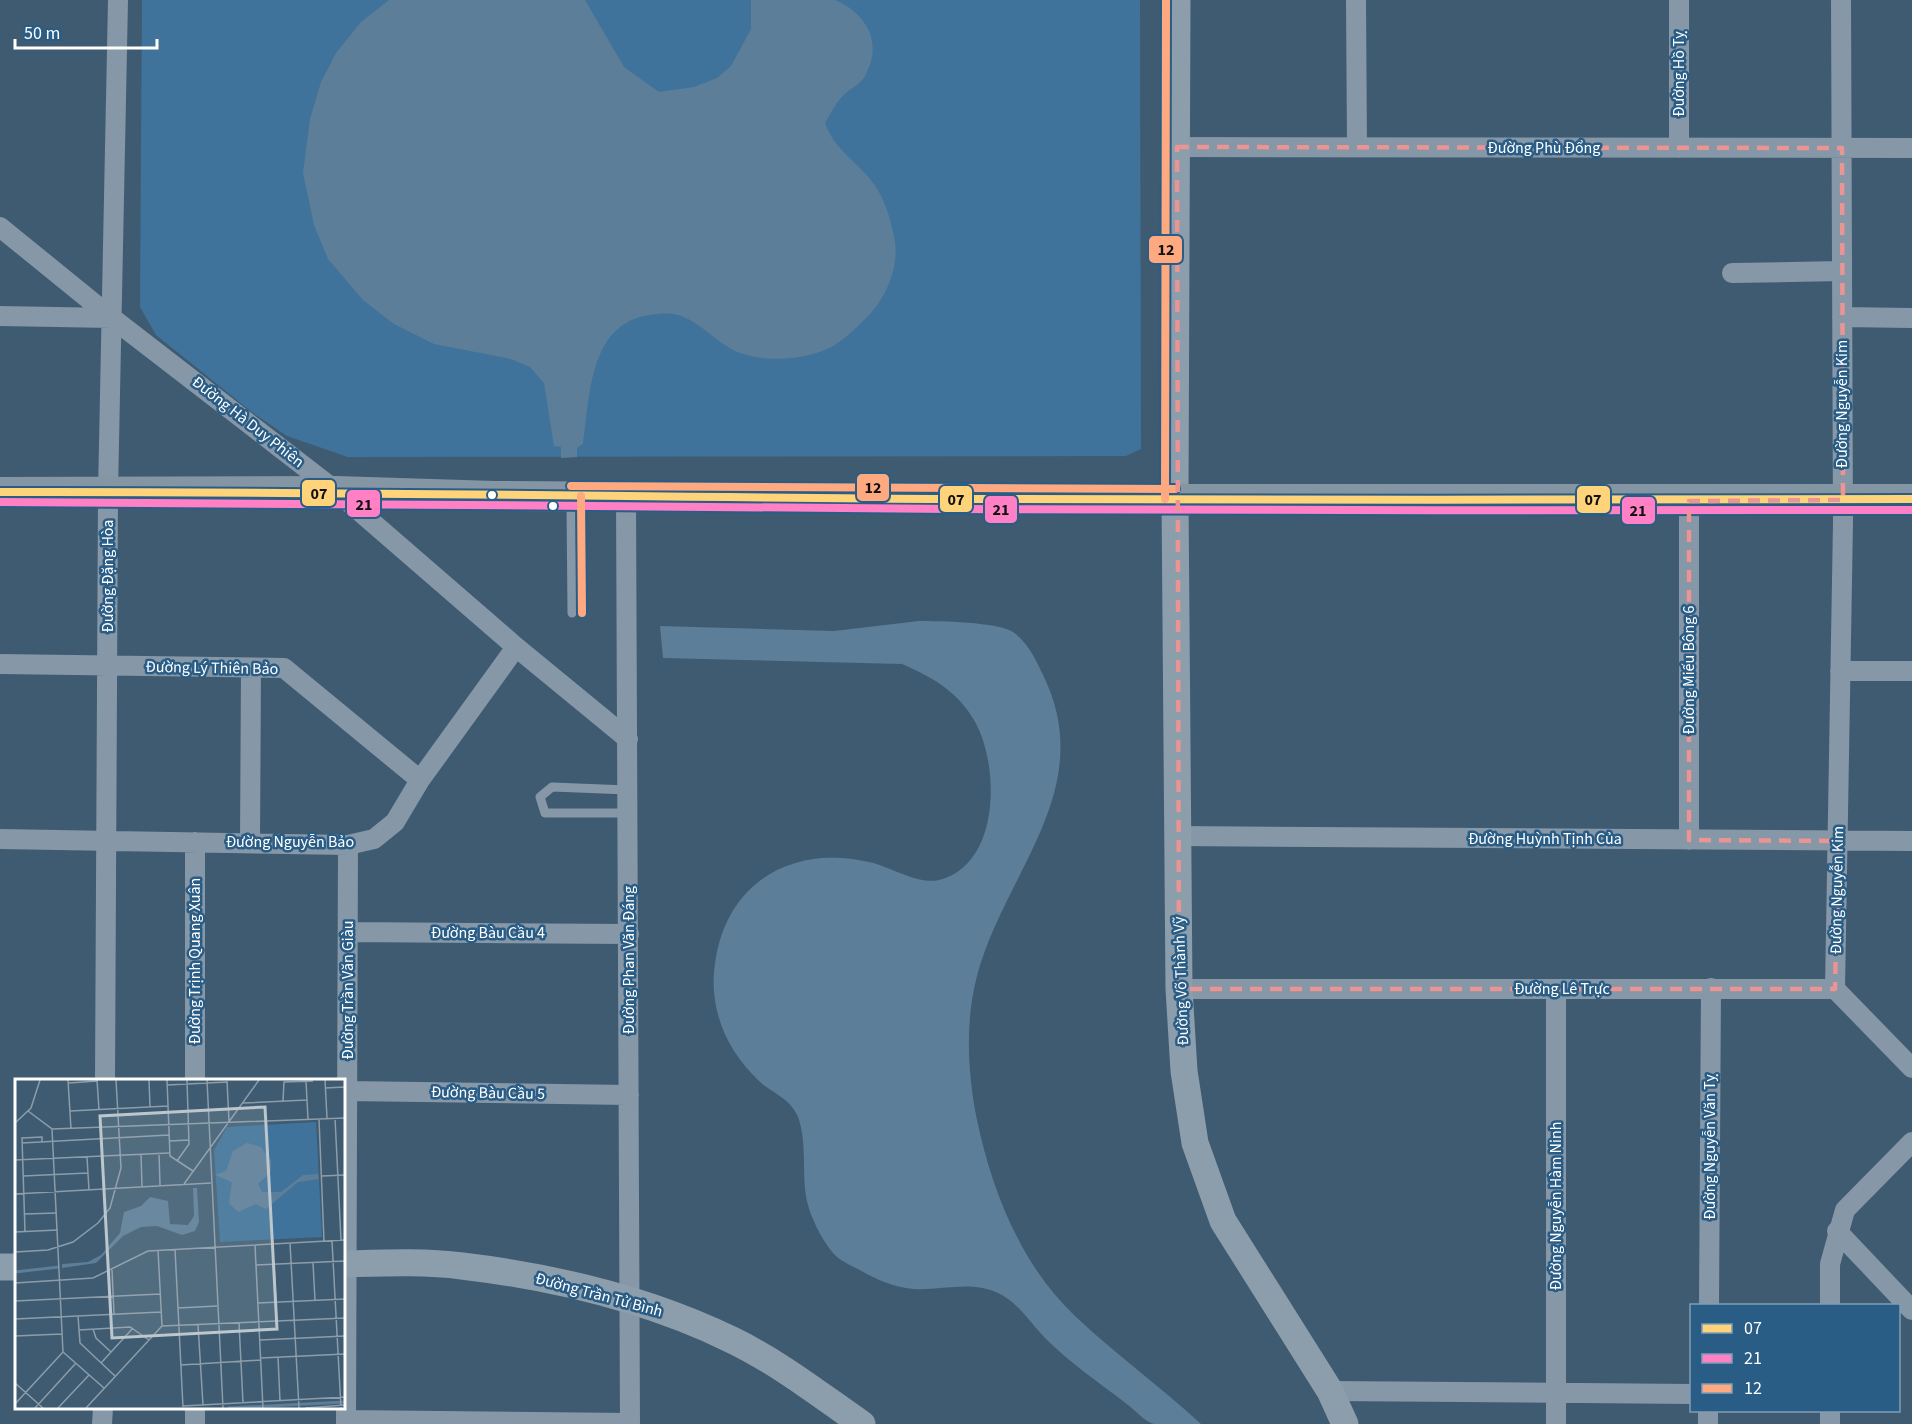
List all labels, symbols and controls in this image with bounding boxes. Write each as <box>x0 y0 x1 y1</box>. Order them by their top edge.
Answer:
scale bar <box>15 12 158 50</box>
text: 50 m <box>24 21 60 46</box>
street label: Đường Hồ Tỵ <box>1668 31 1690 117</box>
street label: Đường Phù Đổng <box>1488 137 1600 159</box>
line badge: 12 <box>1148 235 1183 264</box>
text: 12 <box>1158 239 1174 261</box>
street label: Đường Nguyễn Kim <box>1831 340 1853 468</box>
street label: Đường Hà Duy Phiên <box>187 371 309 473</box>
line badge: 12 <box>856 473 890 502</box>
text: 12 <box>865 477 881 499</box>
line badge: 07 <box>301 479 336 507</box>
text: 07 <box>311 483 327 505</box>
line badge: 07 <box>939 485 973 513</box>
line badge: 07 <box>1576 485 1611 514</box>
line badge: 21 <box>346 489 381 518</box>
unlabelled marker <box>486 489 498 501</box>
text: 07 <box>948 489 964 511</box>
text: 07 <box>1585 489 1601 511</box>
text: 21 <box>356 494 372 516</box>
line badge: 21 <box>984 495 1018 524</box>
line badge: 21 <box>1621 496 1656 525</box>
text: 21 <box>993 499 1009 521</box>
unlabelled marker <box>547 500 559 512</box>
text: 21 <box>1630 500 1646 522</box>
street label: Đường Đặng Hòa <box>97 520 119 632</box>
street label: Đường Miếu Bông 6 <box>1678 605 1700 735</box>
street label: Đường Lý Thiên Bảo <box>145 656 279 680</box>
street label: Đường Nguyễn Kim <box>1825 826 1849 954</box>
street label: Đường Huỳnh Tịnh Của <box>1468 828 1622 850</box>
street label: Đường Nguyễn Bảo <box>226 831 354 853</box>
street label: Đường Trịnh Quang Xuân <box>184 878 206 1044</box>
street label: Đường Phan Văn Đáng <box>618 886 640 1034</box>
street label: Đường Võ Thành Vỹ <box>1168 916 1194 1046</box>
street label: Đường Trần Văn Giàu <box>337 920 359 1060</box>
street label: Đường Bàu Cầu 4 <box>431 922 545 944</box>
street label: Đường Lê Trực <box>1514 978 1610 1000</box>
street label: Đường Nguyễn Văn Tỵ <box>1699 1074 1721 1220</box>
inset map <box>15 1079 345 1409</box>
street label: Đường Bàu Cầu 5 <box>431 1081 545 1105</box>
street label: Đường Nguyễn Hàm Ninh <box>1545 1122 1567 1290</box>
street label: Đường Trần Tử Bình <box>533 1267 665 1323</box>
legend <box>1690 1304 1900 1412</box>
text: 07 <box>1744 1316 1762 1341</box>
text: 21 <box>1744 1346 1762 1371</box>
text: 12 <box>1744 1376 1762 1401</box>

